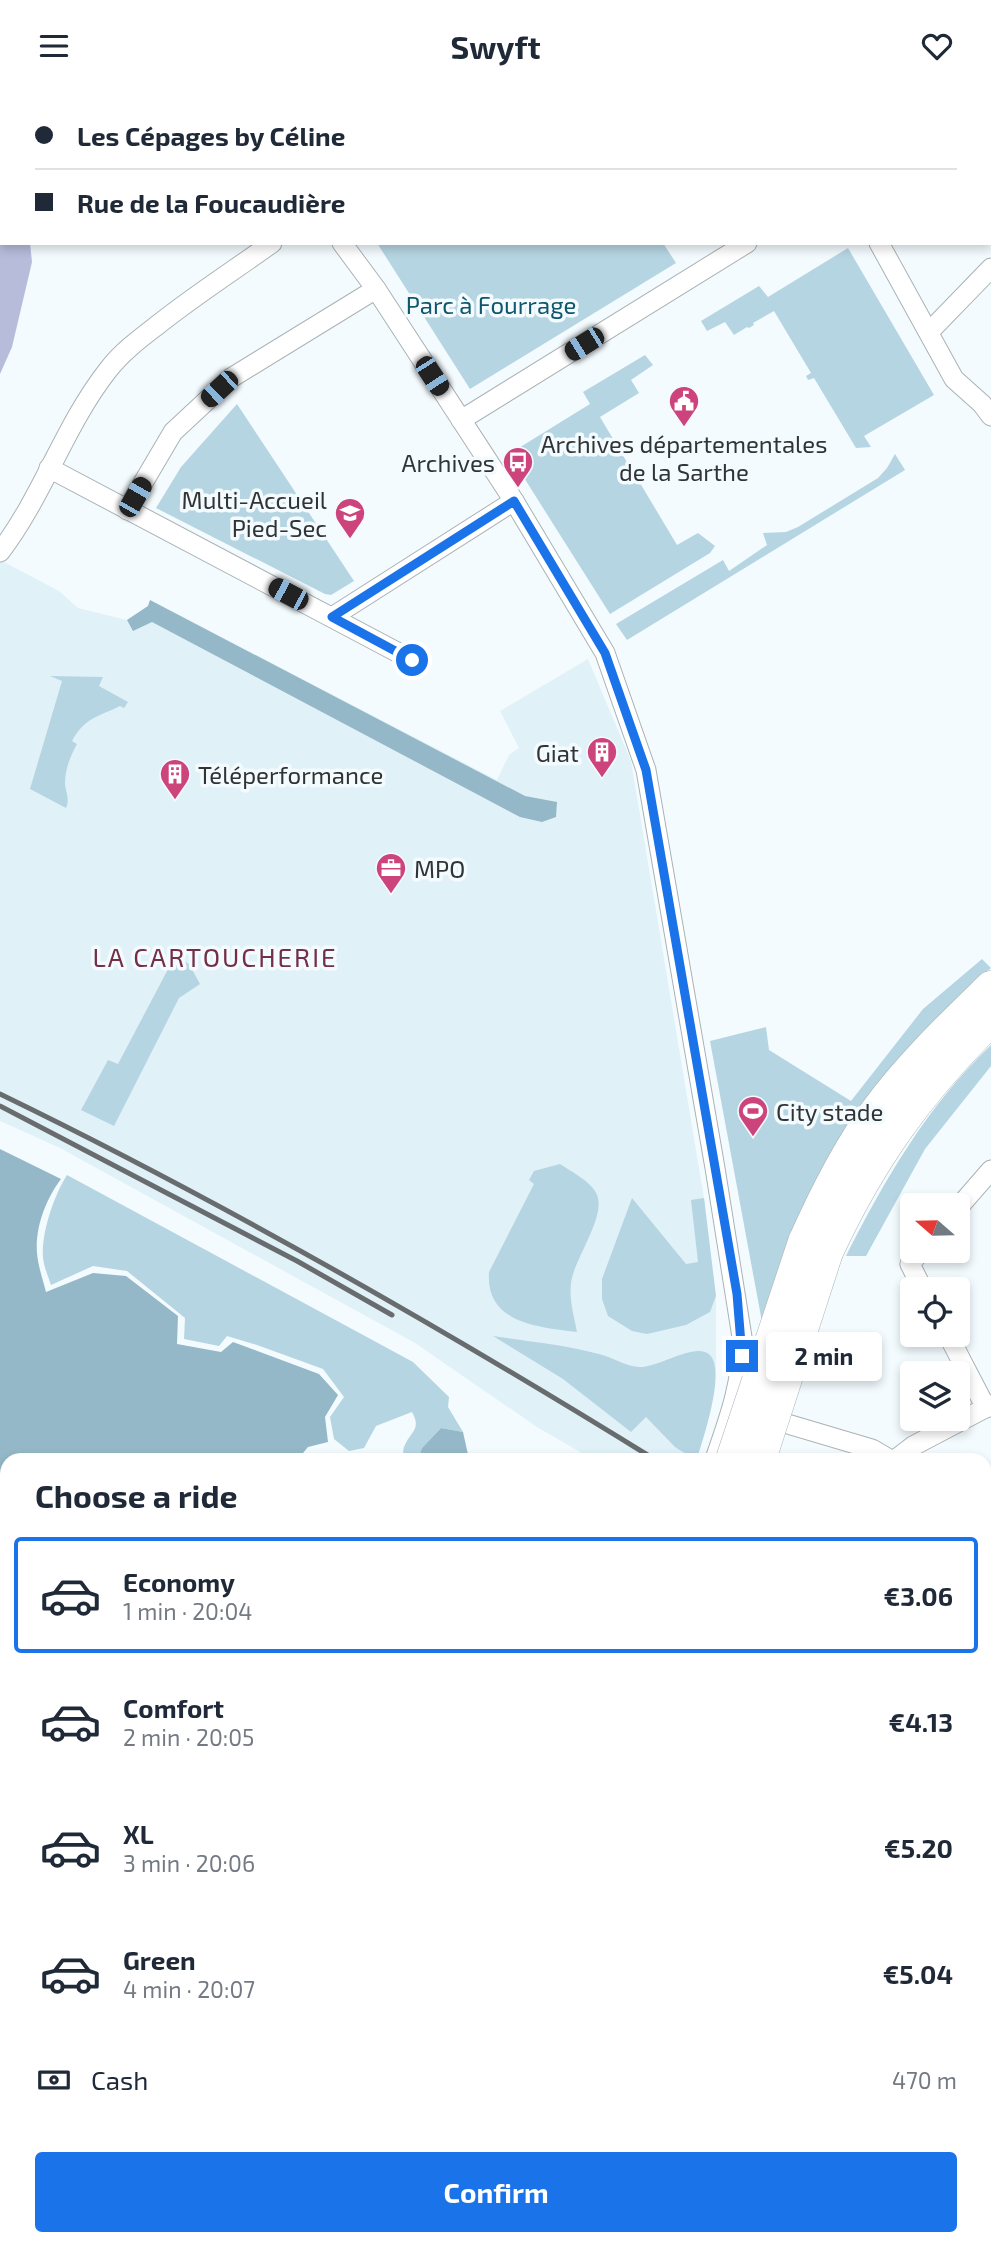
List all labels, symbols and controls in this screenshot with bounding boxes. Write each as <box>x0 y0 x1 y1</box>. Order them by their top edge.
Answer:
icon: menu <box>35 27 73 65</box>
text: Swyft <box>450 27 541 65</box>
icon: heart <box>918 27 956 65</box>
text: Les Cépages by Céline <box>77 120 345 151</box>
text: Rue de la Foucaudière <box>77 187 346 218</box>
park label: Parc à Fourrage <box>406 290 576 319</box>
car <box>561 324 608 364</box>
car <box>412 353 453 399</box>
car <box>197 367 242 411</box>
public building icon: Archives départementales de la Sarthe <box>667 384 701 428</box>
place label: Archives départementales de la Sarthe <box>541 429 827 486</box>
bus stop icon: Archives <box>501 445 535 489</box>
place label: Archives <box>401 448 495 477</box>
car <box>116 474 155 520</box>
place label: Multi-Accueil Pied-Sec <box>182 485 327 542</box>
school or university icon: Multi-Accueil Pied-Sec <box>333 496 367 540</box>
car <box>265 575 312 613</box>
route start <box>396 644 428 676</box>
building icon: Giat <box>585 735 619 779</box>
place label: Giat <box>536 738 579 767</box>
building icon: Téléperformance <box>158 757 192 801</box>
place label: Téléperformance <box>198 760 383 789</box>
office icon: MPO <box>374 851 408 895</box>
place label: MPO <box>414 854 465 883</box>
district label: LA CARTOUCHERIE <box>92 941 338 972</box>
sports icon: City stade <box>736 1094 770 1138</box>
place label: City stade <box>776 1097 883 1126</box>
north arrow <box>900 1193 970 1263</box>
map controls <box>900 1193 970 1431</box>
button: locate <box>900 1277 970 1347</box>
callout: 2 min <box>766 1331 882 1381</box>
route end <box>726 1340 758 1372</box>
text: 2 min <box>795 1342 853 1370</box>
button: layers <box>900 1361 970 1431</box>
text: Choose a ride <box>35 1476 238 1514</box>
icon: car <box>39 1564 102 1627</box>
text: Economy <box>123 1566 235 1597</box>
text: €3.06 <box>883 1580 953 1611</box>
text: 1 min · 20:04 <box>123 1597 252 1625</box>
icon: car <box>39 1690 102 1753</box>
text: Comfort <box>123 1692 224 1723</box>
text: €4.13 <box>889 1706 953 1737</box>
text: 2 min · 20:05 <box>123 1723 254 1751</box>
icon: car <box>39 1816 102 1879</box>
text: XL <box>123 1818 154 1849</box>
text: €5.20 <box>884 1832 953 1863</box>
text: 3 min · 20:06 <box>123 1849 255 1877</box>
icon: car <box>39 1942 102 2005</box>
text: Green <box>123 1944 196 1975</box>
text: €5.04 <box>883 1958 953 1989</box>
text: 4 min · 20:07 <box>123 1975 255 2003</box>
icon: cash <box>35 2061 73 2099</box>
text: Cash <box>91 2064 148 2095</box>
text: 470 m <box>892 2066 957 2094</box>
button: Confirm <box>35 2152 957 2232</box>

